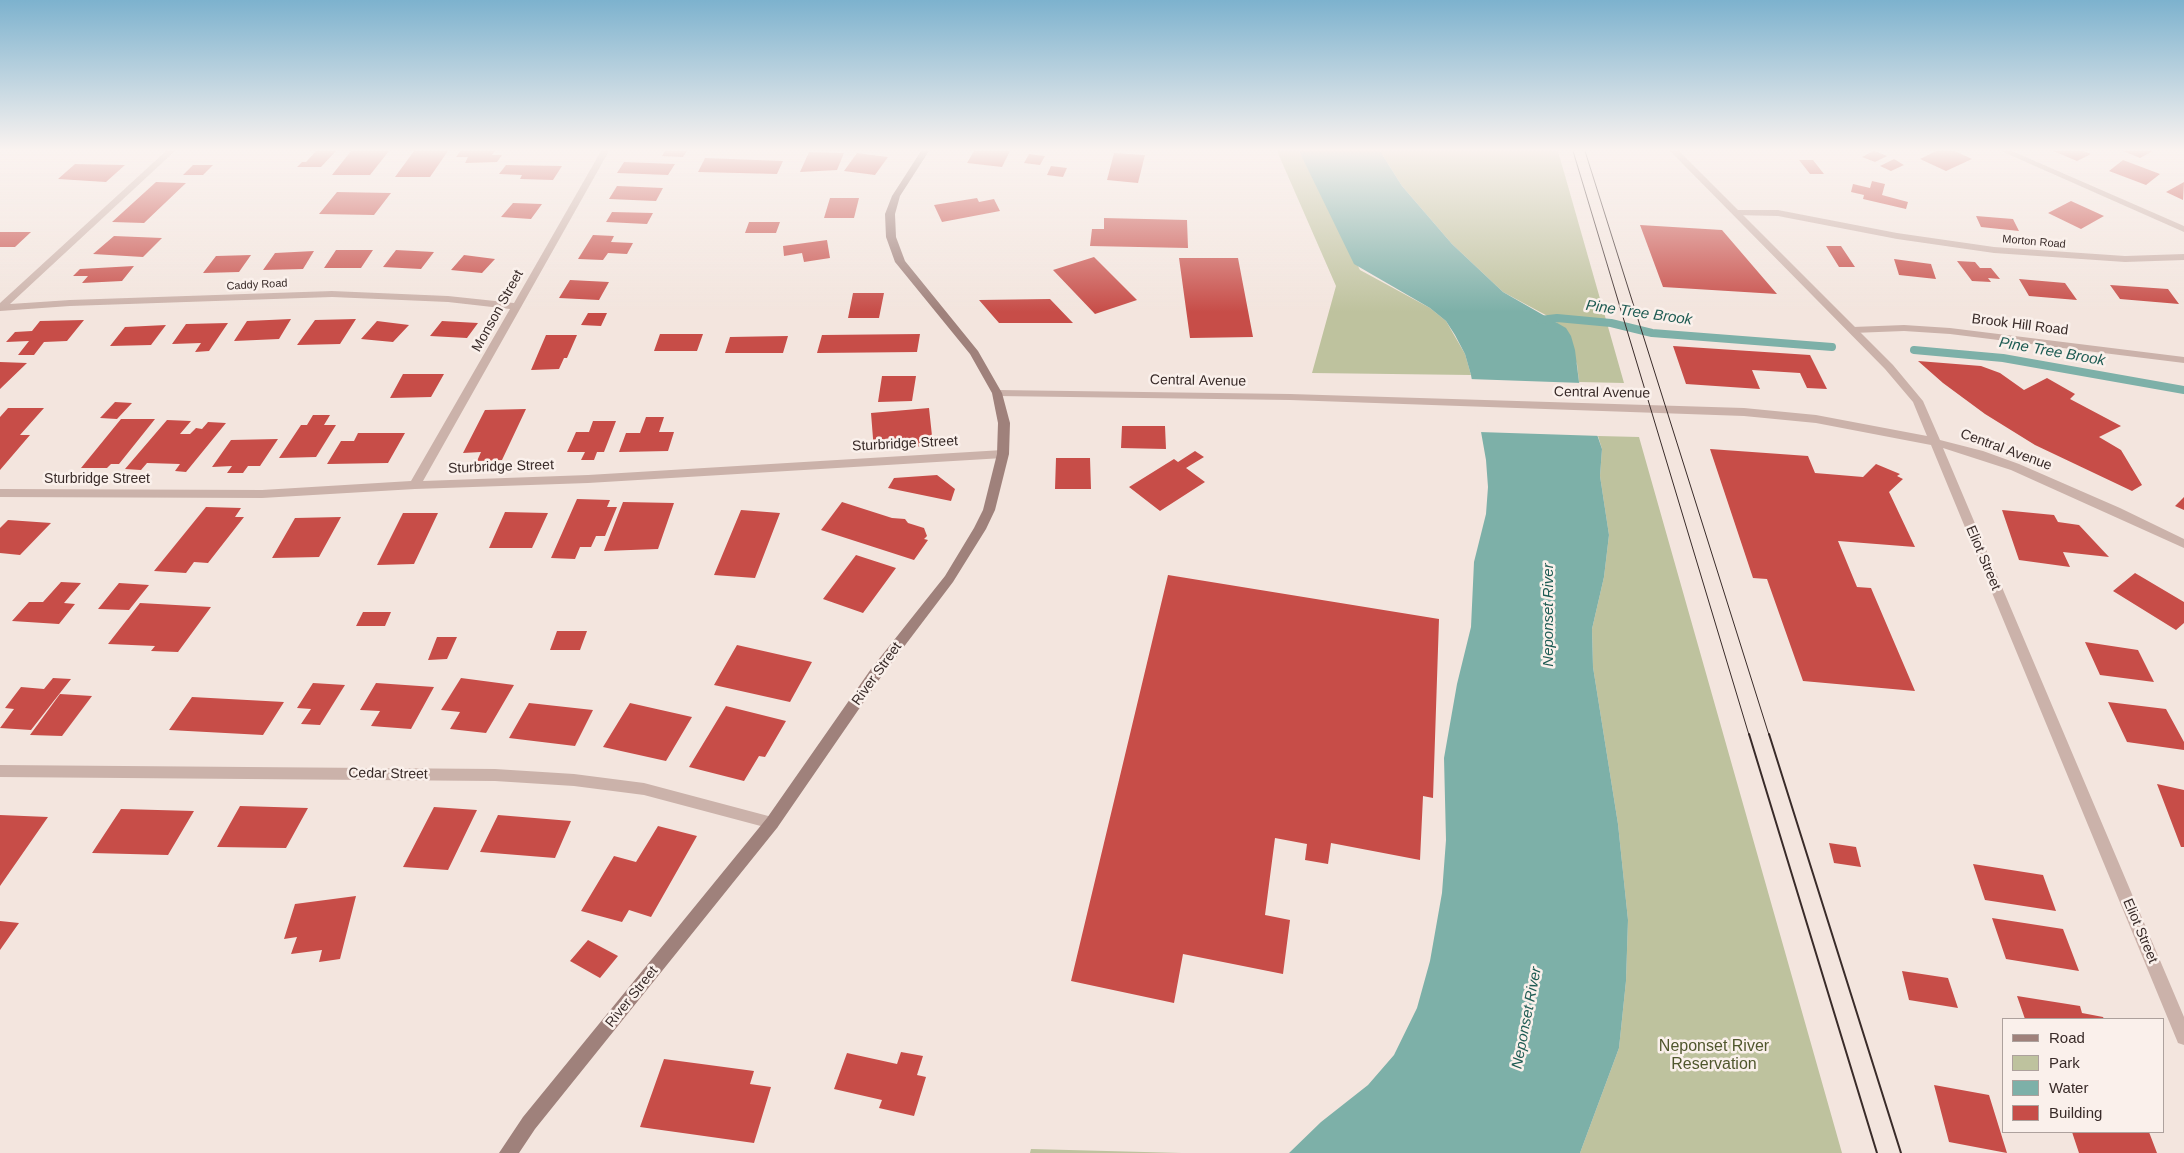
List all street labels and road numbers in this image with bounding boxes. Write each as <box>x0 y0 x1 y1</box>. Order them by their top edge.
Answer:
street label: Morton Road <box>2002 233 2066 251</box>
street label: Monson Street <box>469 267 527 355</box>
street label: Caddy Road <box>226 277 288 293</box>
street label: Brook Hill Road <box>1971 311 2069 339</box>
street label: Central Avenue <box>1150 372 1246 390</box>
street label: Central Avenue <box>1554 384 1650 402</box>
street label: Central Avenue <box>1958 426 2054 474</box>
street label: Sturbridge Street <box>852 433 958 455</box>
street label: Sturbridge Street <box>448 457 554 477</box>
street label: Sturbridge Street <box>44 471 150 487</box>
street label: Eliot Street <box>1962 523 2004 593</box>
street label: River Street <box>848 639 906 709</box>
street label: Cedar Street <box>348 765 428 783</box>
street label: Eliot Street <box>2119 896 2161 966</box>
street label: River Street <box>602 963 662 1031</box>

